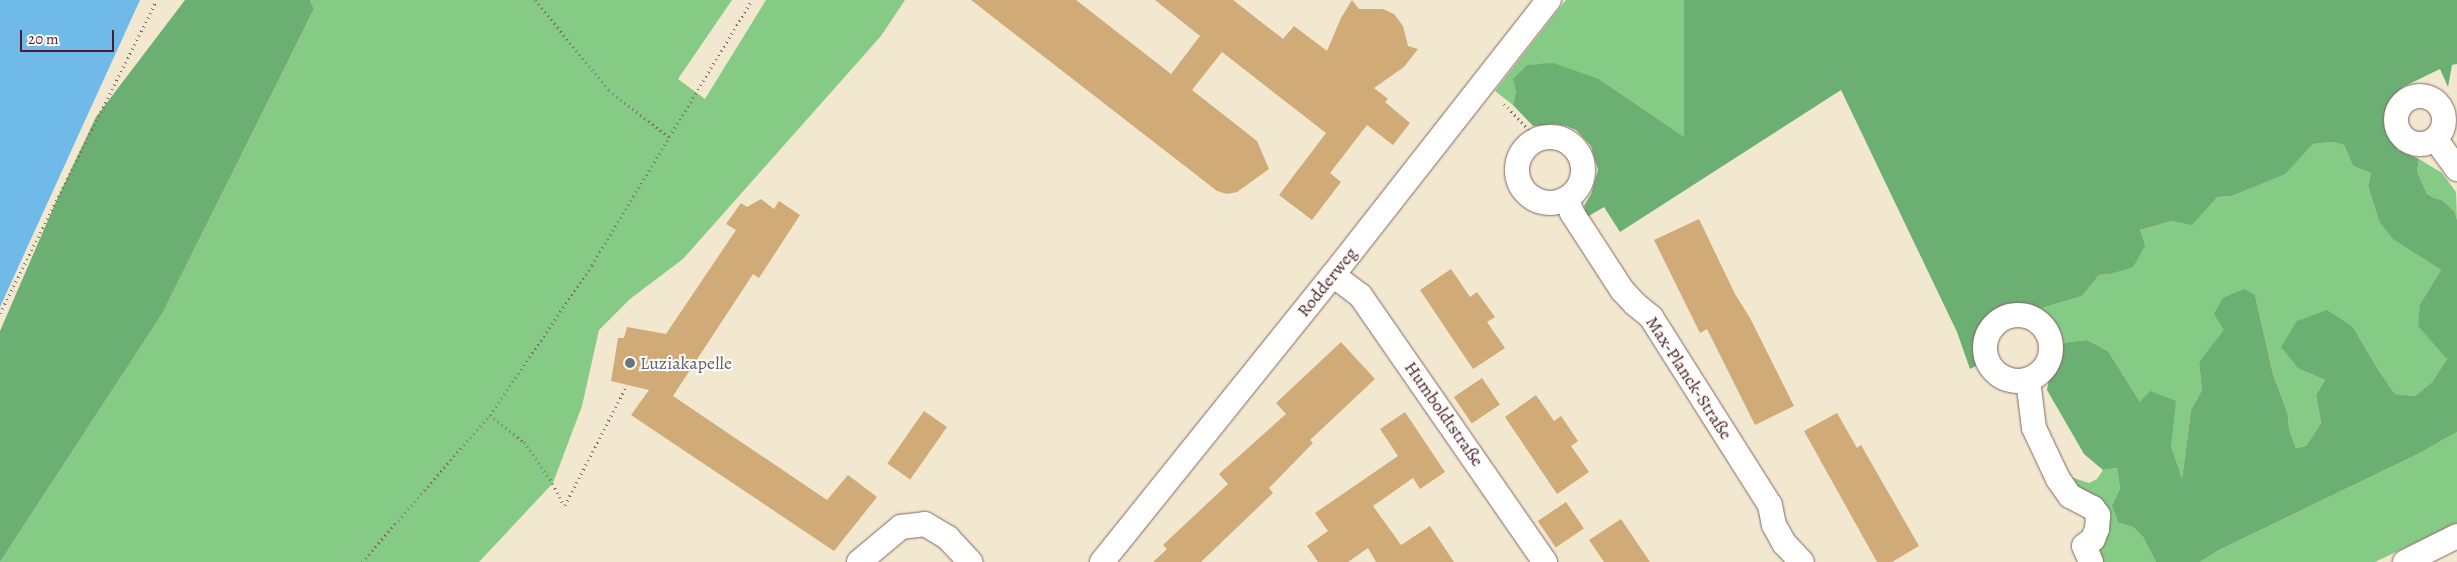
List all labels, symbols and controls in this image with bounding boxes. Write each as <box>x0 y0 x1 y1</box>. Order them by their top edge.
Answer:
scale bar <box>22 20 116 52</box>
text: 20 m <box>28 29 59 49</box>
street label: Rodderweg <box>1292 243 1362 321</box>
street label: Max-Planck-Straße <box>1641 312 1737 444</box>
place label: Luziakapelle <box>640 352 732 374</box>
marker: Luziakapelle <box>624 357 636 369</box>
street label: Humboldtstraße <box>1400 357 1488 471</box>

